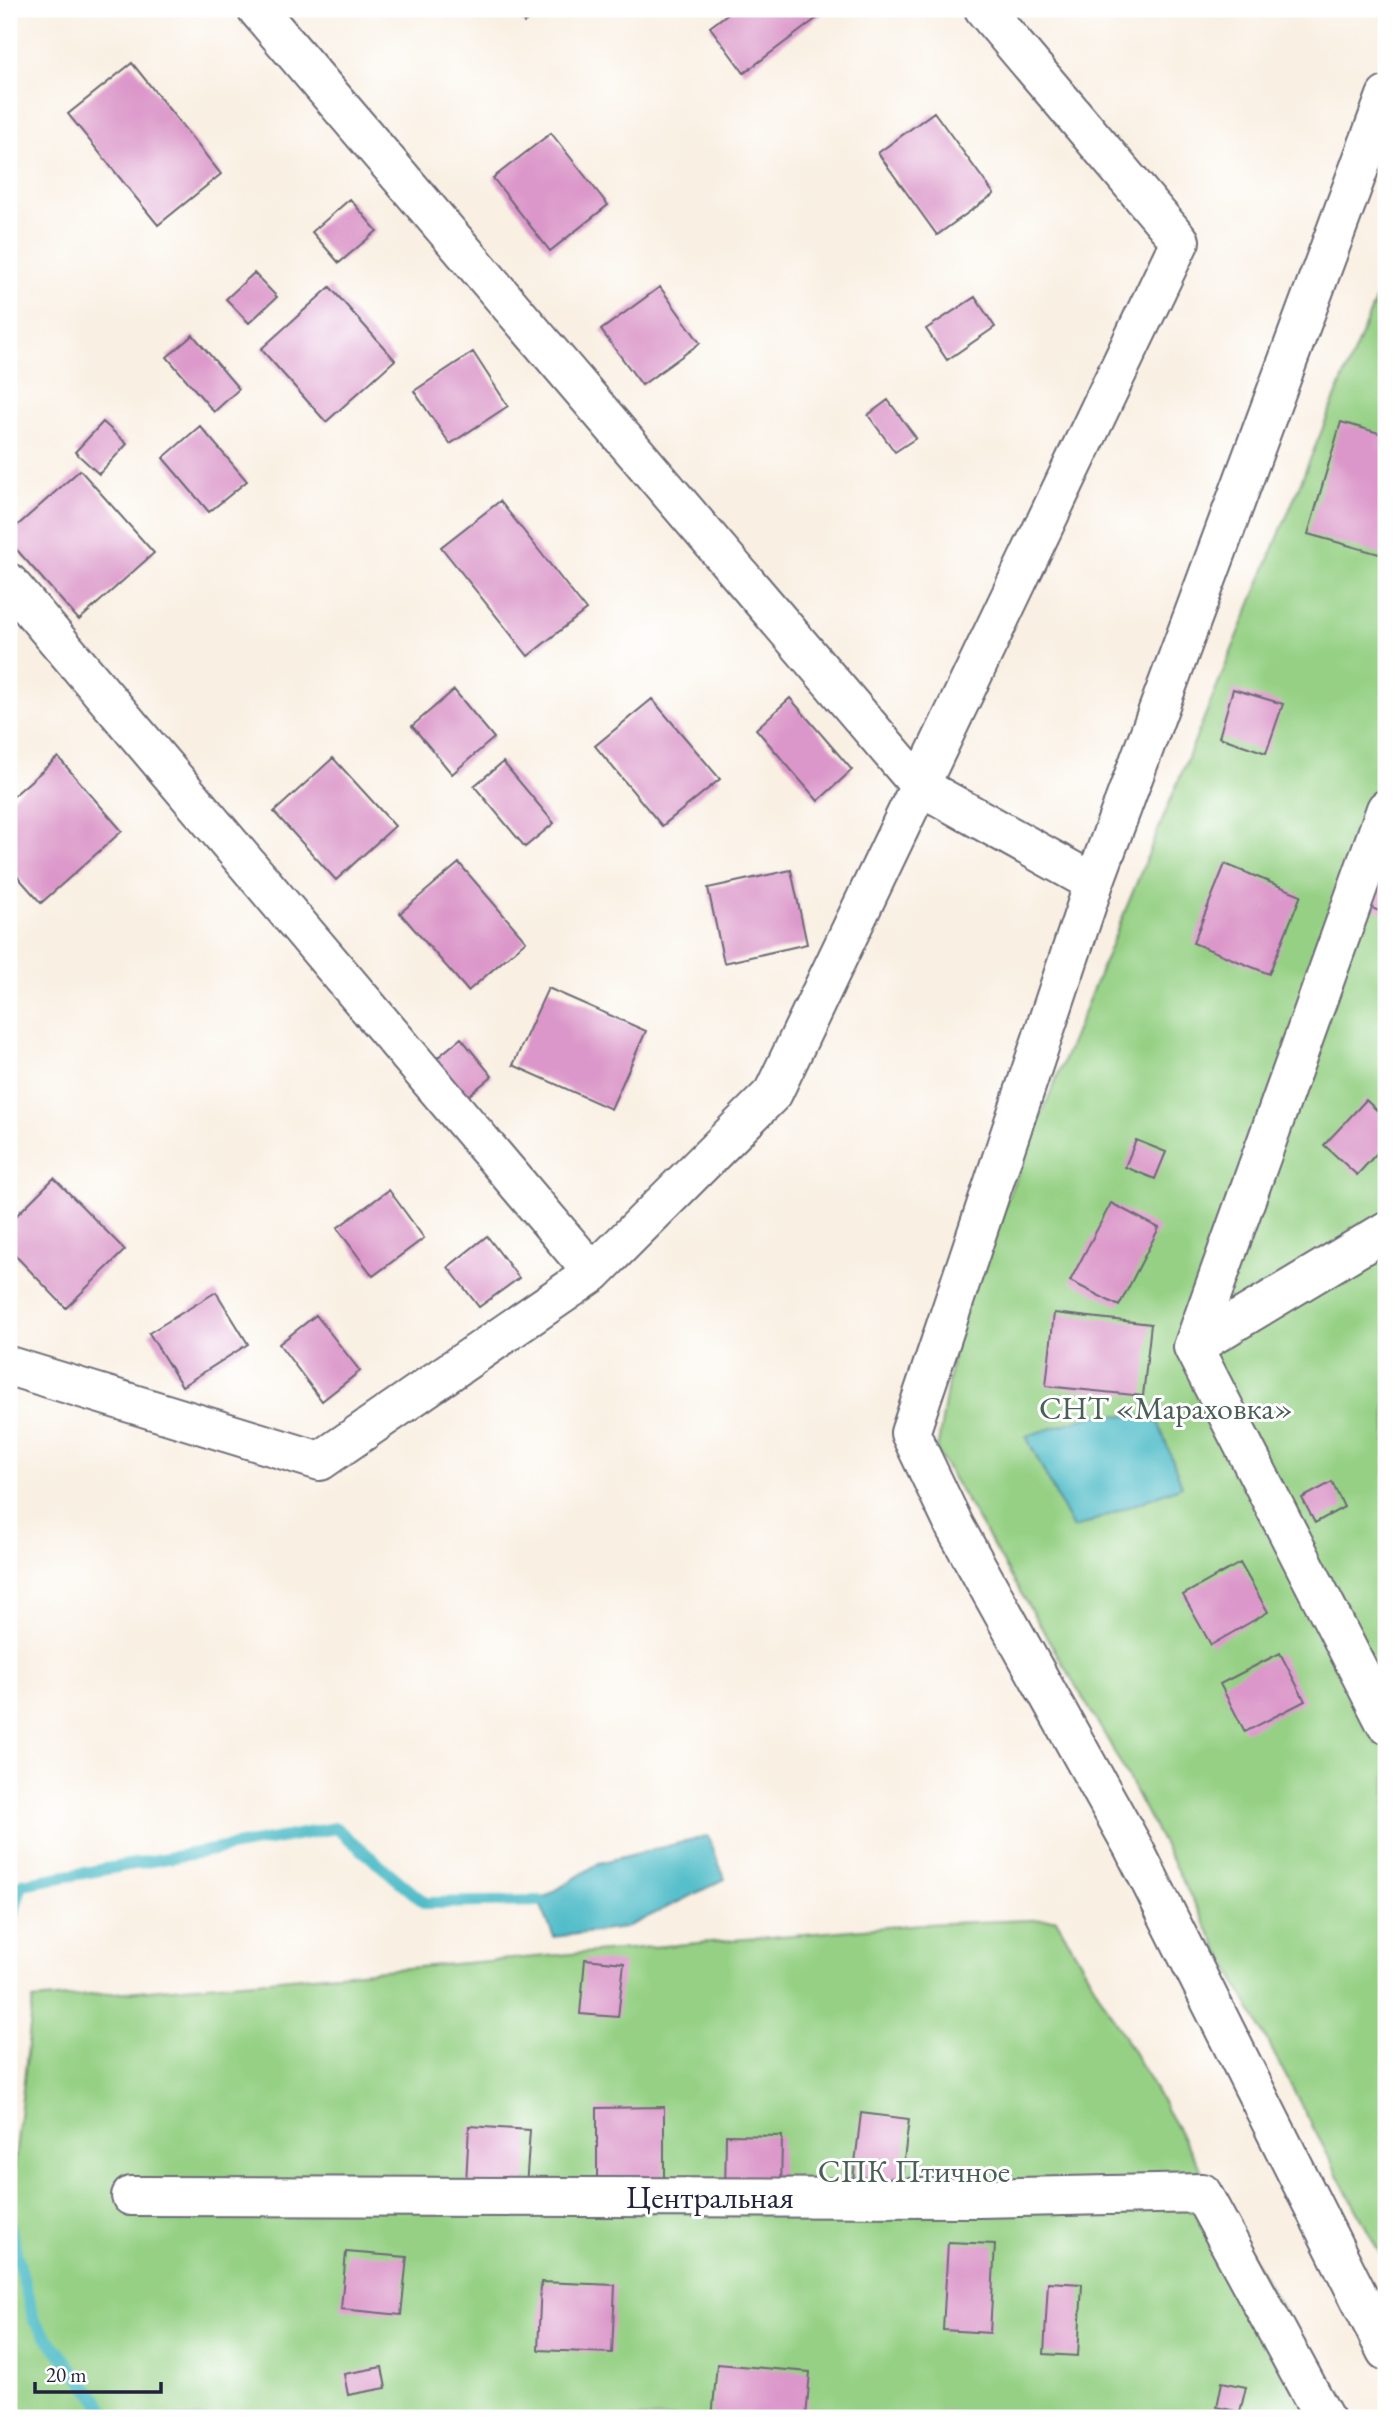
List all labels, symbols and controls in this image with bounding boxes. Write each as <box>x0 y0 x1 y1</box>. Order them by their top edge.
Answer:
park label: СНТ «Мараховка» <box>1039 1387 1293 1429</box>
park label: СПК Птичное <box>818 2150 1010 2192</box>
street label: Центральная <box>626 2176 794 2218</box>
scale bar <box>35 2350 161 2394</box>
text: 20 m <box>46 2361 87 2388</box>

